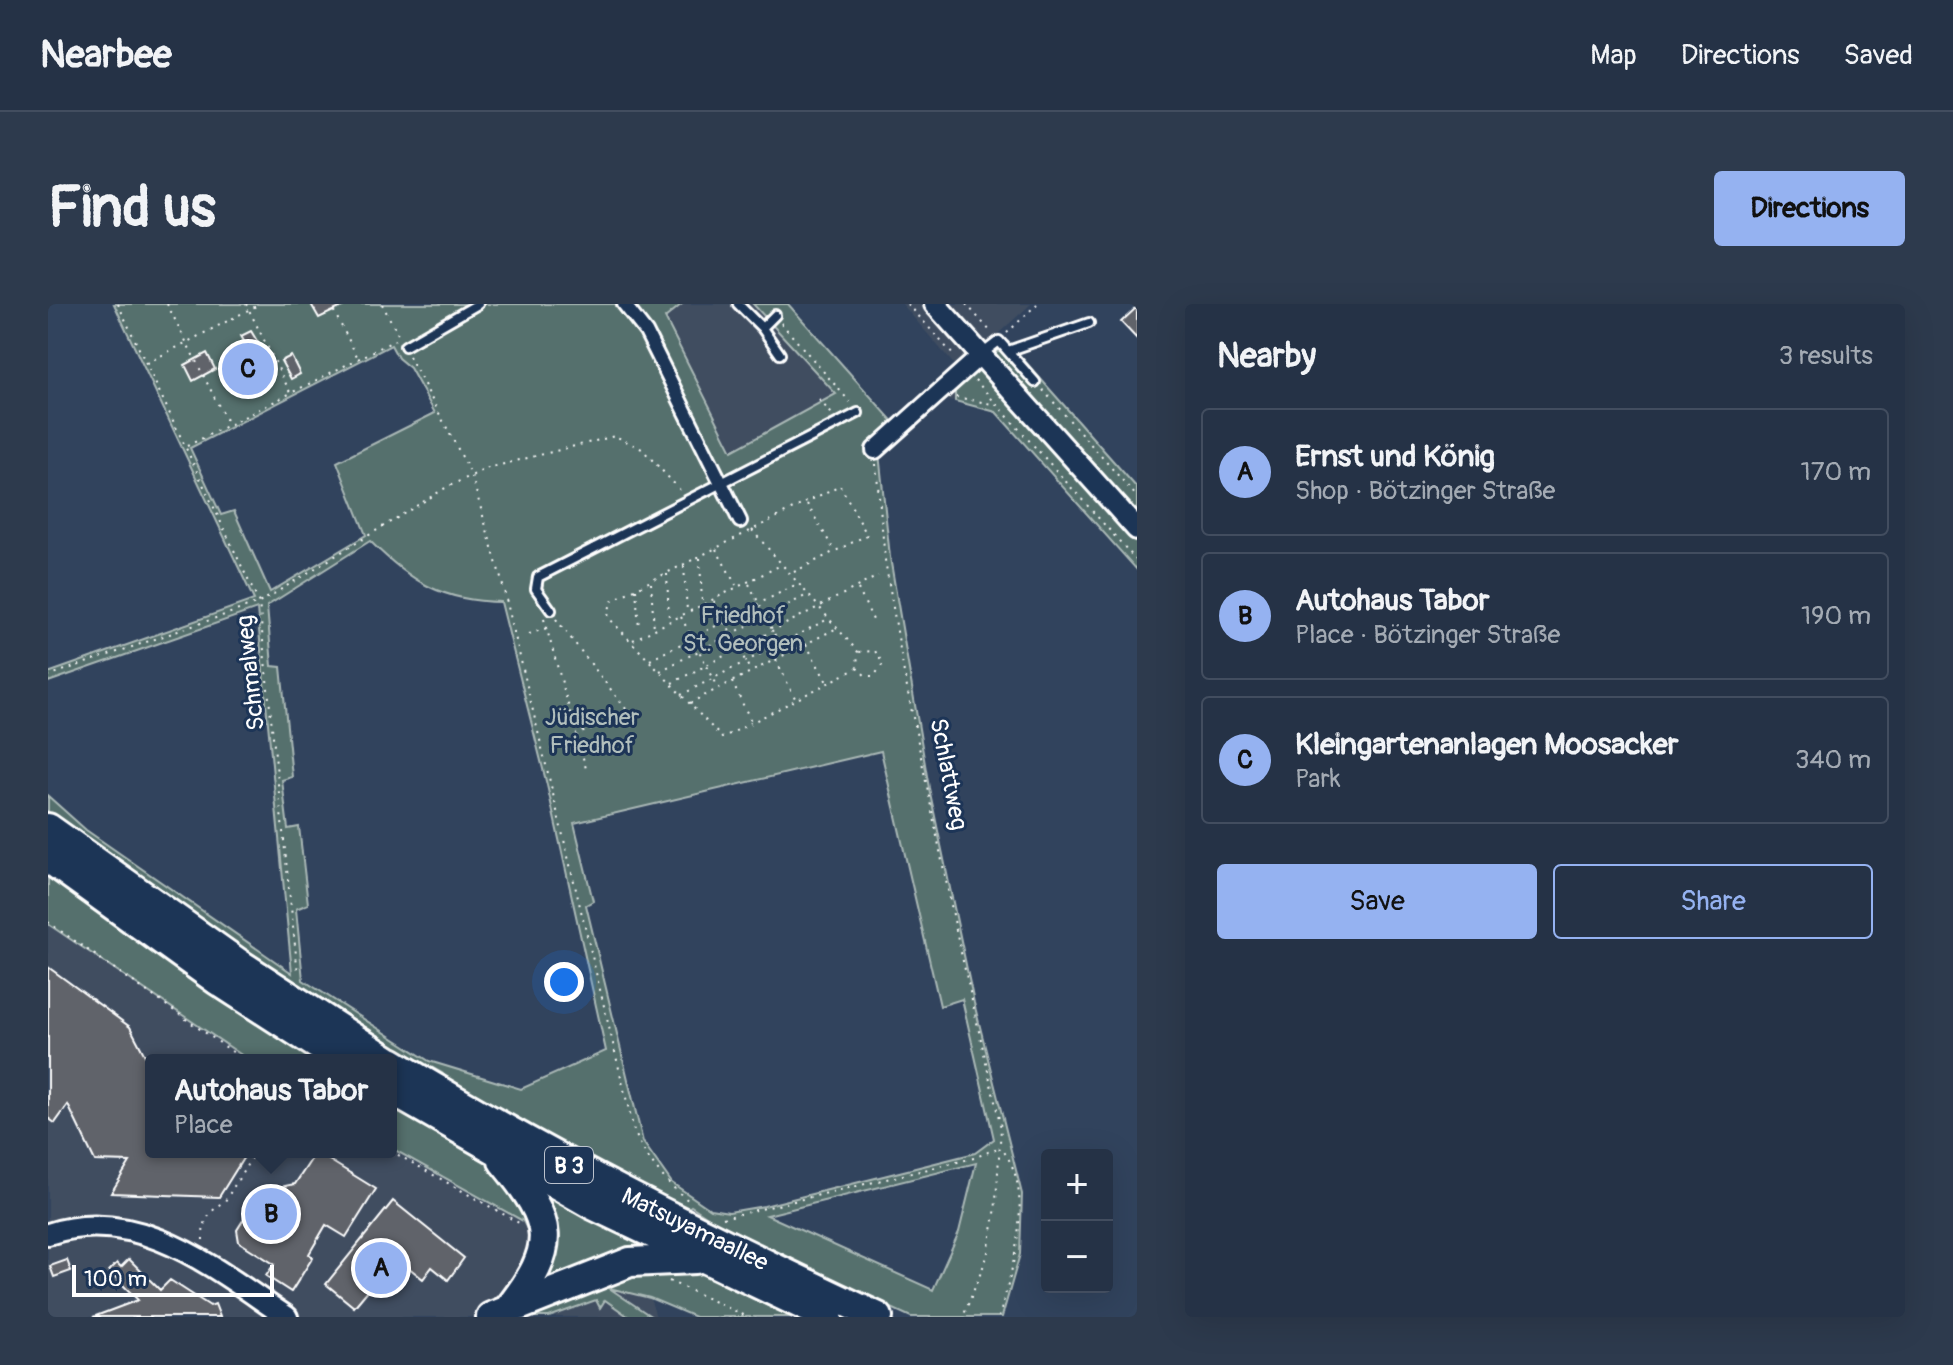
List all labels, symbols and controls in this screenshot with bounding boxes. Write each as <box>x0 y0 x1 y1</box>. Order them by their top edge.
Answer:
text: Nearbee <box>40 31 172 79</box>
text: Map <box>1590 38 1637 73</box>
text: Directions <box>1681 38 1800 73</box>
text: Saved <box>1844 38 1913 73</box>
button: Directions <box>1714 171 1905 246</box>
text: Find us <box>48 174 216 243</box>
text: Nearby <box>1217 335 1316 378</box>
pin: C <box>222 339 274 399</box>
text: 3 results <box>1779 340 1873 372</box>
text: Ernst und König <box>1295 438 1495 475</box>
text: A <box>1237 456 1253 488</box>
text: 170 m <box>1801 456 1871 488</box>
text: Shop · Bötzinger Straße <box>1295 475 1555 507</box>
text: Autohaus Tabor <box>1295 582 1489 619</box>
text: B <box>1238 600 1252 632</box>
text: 190 m <box>1801 600 1871 632</box>
park label: Friedhof St. Georgen <box>683 601 803 658</box>
street label: Schmalweg <box>230 614 271 732</box>
text: Place · Bötzinger Straße <box>1295 619 1560 651</box>
park label: Jüdischer Friedhof <box>545 703 640 760</box>
street label: Schlattweg <box>923 716 974 832</box>
text: Kleingartenanlagen Moosacker <box>1295 726 1678 763</box>
text: C <box>1237 744 1253 776</box>
text: 340 m <box>1795 744 1871 776</box>
text: Park <box>1295 763 1341 795</box>
button: Save <box>1217 864 1537 939</box>
button: Share <box>1553 864 1873 939</box>
your location <box>544 962 584 1002</box>
popup <box>145 1054 397 1158</box>
text: Autohaus Tabor <box>174 1072 368 1109</box>
text: Place <box>174 1109 232 1141</box>
road number: B 3 <box>545 1147 593 1183</box>
map controls <box>1041 1149 1113 1293</box>
button: + <box>1041 1149 1113 1221</box>
street label: Matsuyamaallee <box>617 1181 773 1278</box>
pin: B <box>245 1184 297 1244</box>
button: − <box>1041 1221 1113 1293</box>
pin: A <box>355 1238 407 1298</box>
scale bar <box>72 1261 274 1297</box>
text: 100 m <box>84 1265 147 1293</box>

